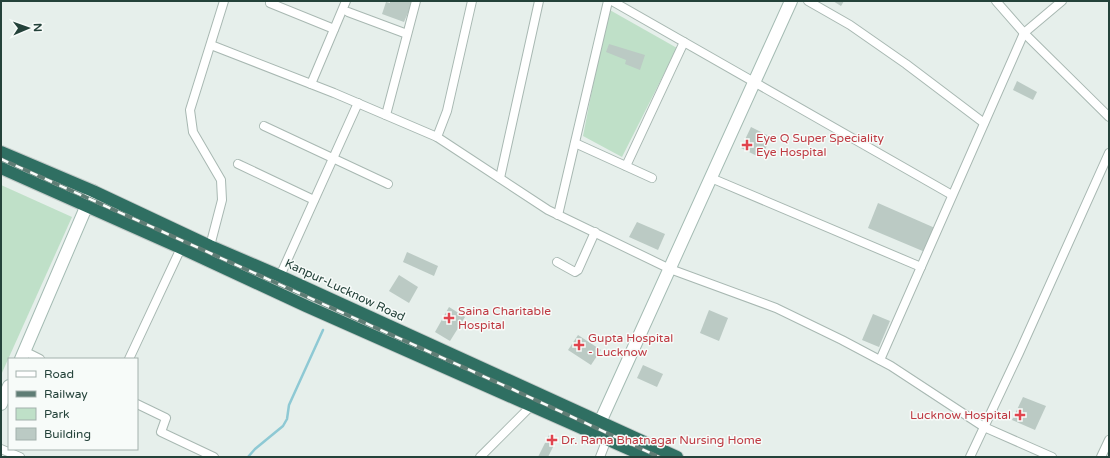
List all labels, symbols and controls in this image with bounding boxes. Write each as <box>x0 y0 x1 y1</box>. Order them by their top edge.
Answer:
north arrow <box>8 8 48 48</box>
text: N <box>31 23 44 32</box>
place label: Eye Q Super Speciality Eye Hospital <box>756 131 885 159</box>
marker: Eye Q Super Speciality Eye Hospital <box>741 139 753 151</box>
street label: Kanpur-Lucknow Road <box>283 256 407 324</box>
place label: Saina Charitable Hospital <box>458 304 551 332</box>
marker: Saina Charitable Hospital <box>443 312 455 324</box>
place label: Gupta Hospital - Lucknow <box>588 331 673 359</box>
marker: Gupta Hospital - Lucknow <box>573 339 585 351</box>
legend <box>8 358 138 450</box>
text: Road <box>44 367 74 381</box>
text: Railway <box>44 387 88 401</box>
text: Park <box>44 407 70 421</box>
place label: Lucknow Hospital <box>910 408 1011 422</box>
marker: Lucknow Hospital <box>1014 409 1026 421</box>
text: Building <box>44 427 91 441</box>
place label: Dr. Rama Bhatnagar Nursing Home <box>561 433 762 447</box>
marker: Dr. Rama Bhatnagar Nursing Home <box>546 434 558 446</box>

